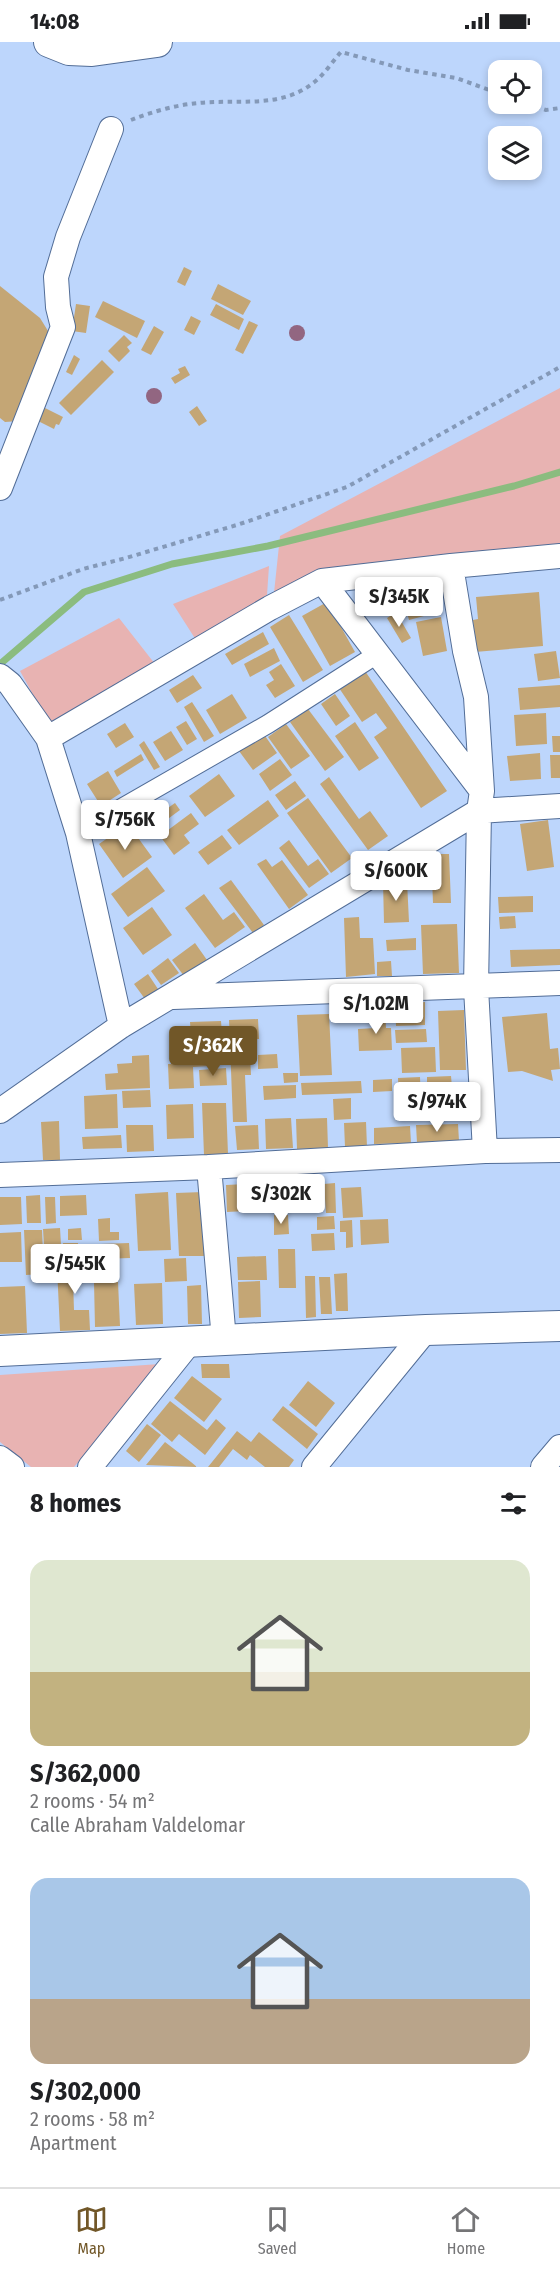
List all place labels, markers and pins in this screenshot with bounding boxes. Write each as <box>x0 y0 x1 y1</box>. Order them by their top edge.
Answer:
pin: S/345K <box>350 577 448 628</box>
pin: S/756K <box>76 800 174 851</box>
pin: S/600K <box>347 851 445 902</box>
pin: S/1.02M <box>321 984 431 1035</box>
pin: S/362K <box>164 1026 262 1077</box>
pin: S/974K <box>388 1082 486 1133</box>
pin: S/302K <box>232 1174 330 1225</box>
pin: S/545K <box>26 1244 124 1295</box>

